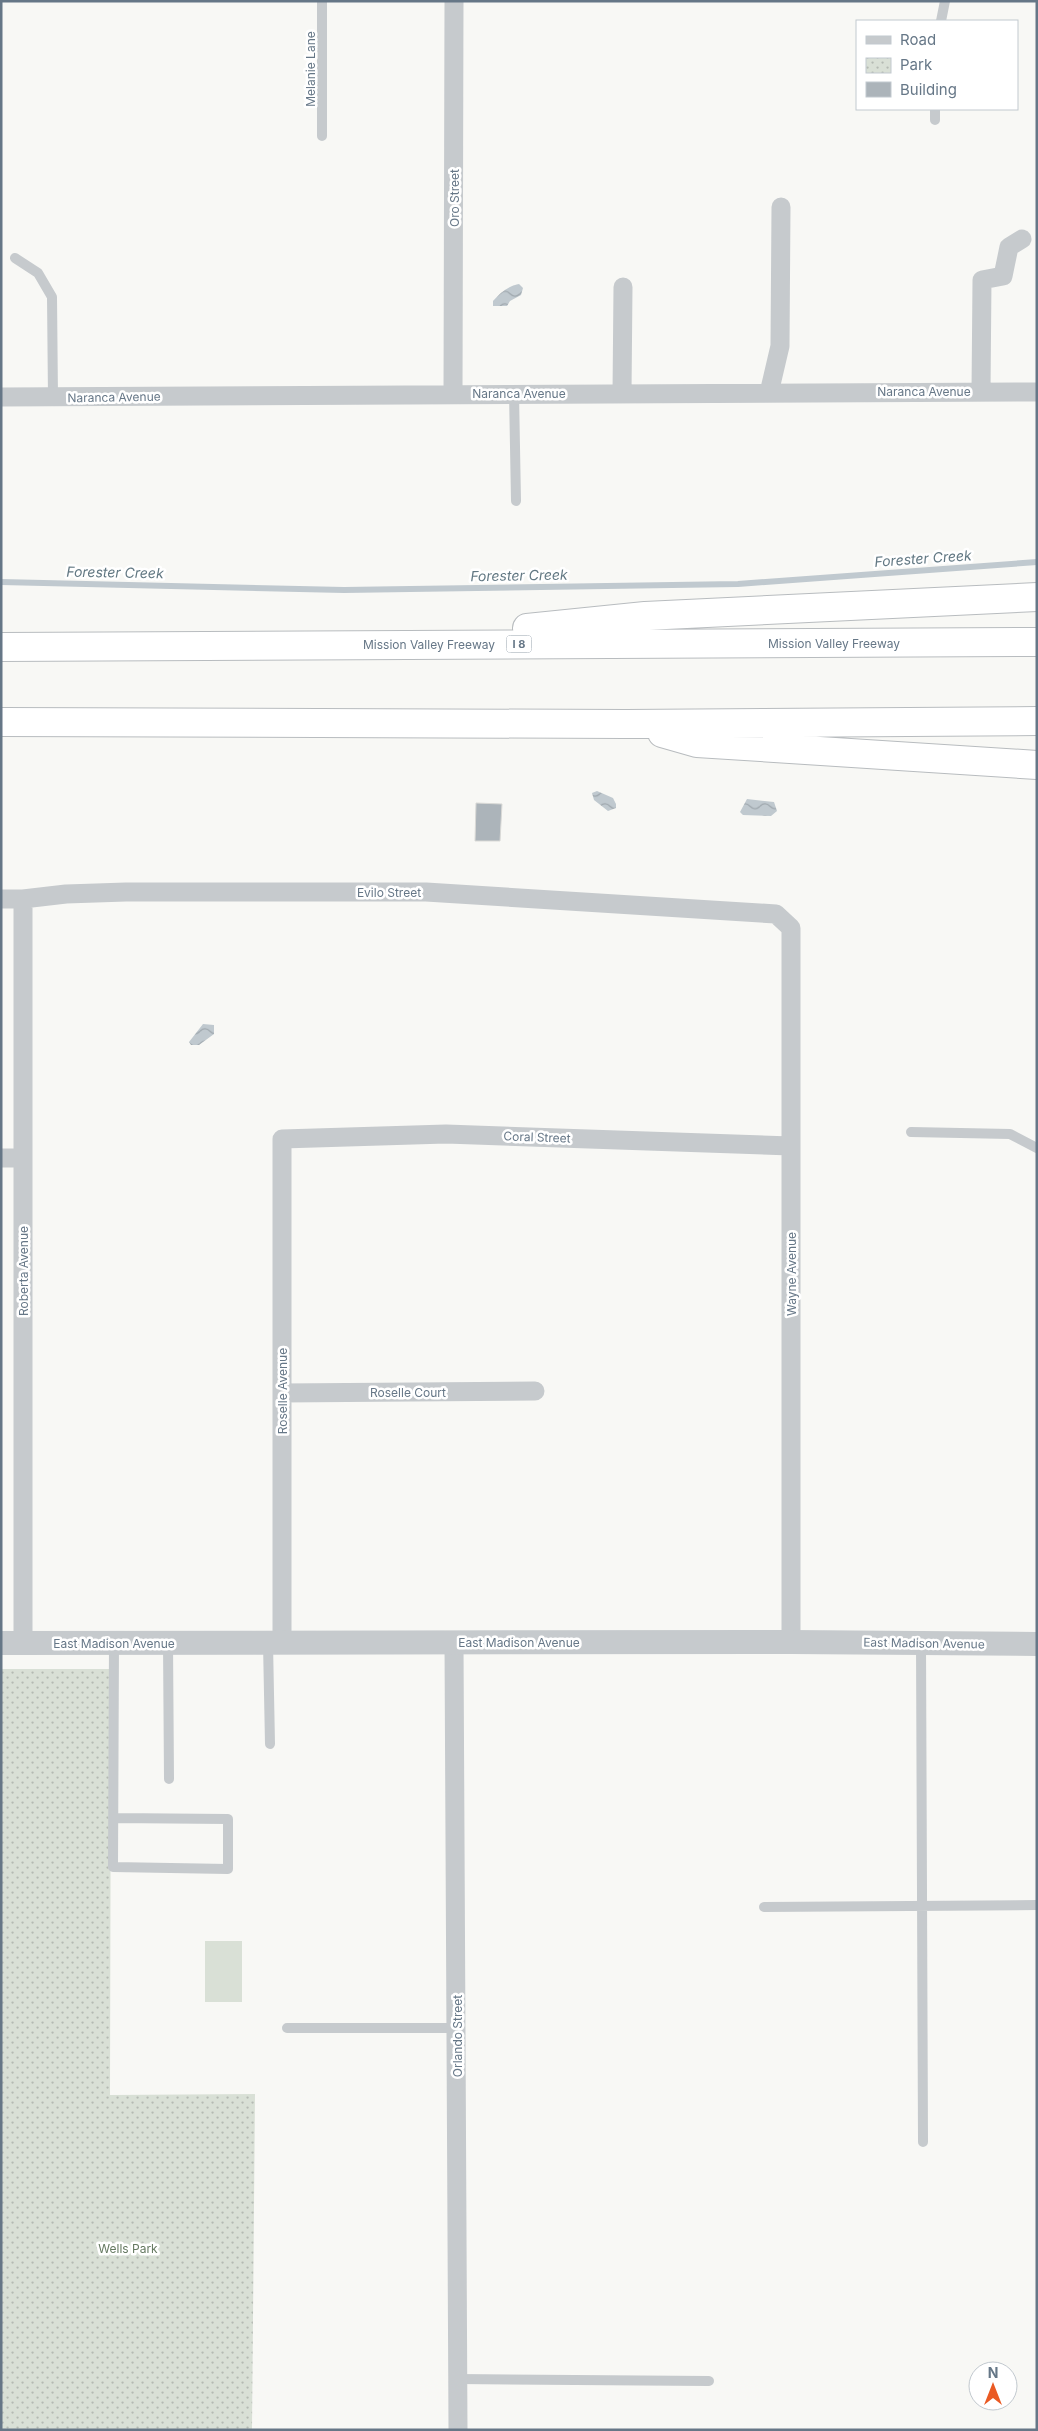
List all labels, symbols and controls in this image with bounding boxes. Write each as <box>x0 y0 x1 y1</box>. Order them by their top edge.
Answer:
legend <box>856 20 1018 110</box>
text: Road <box>900 30 936 49</box>
street label: Melanie Lane <box>303 31 318 107</box>
text: Park <box>900 55 933 74</box>
text: Building <box>900 80 957 99</box>
street label: Oro Street <box>447 169 462 227</box>
street label: Naranca Avenue <box>877 384 971 399</box>
street label: Naranca Avenue <box>472 386 566 401</box>
street label: Naranca Avenue <box>67 389 161 405</box>
water label: Forester Creek <box>874 546 972 570</box>
water label: Forester Creek <box>66 563 164 581</box>
water label: Forester Creek <box>470 566 568 584</box>
road number: I 8 <box>506 636 532 652</box>
street label: Mission Valley Freeway <box>768 636 900 651</box>
street label: Mission Valley Freeway <box>363 637 495 652</box>
street label: Evilo Street <box>357 885 421 900</box>
street label: Coral Street <box>503 1128 571 1146</box>
street label: Roberta Avenue <box>16 1226 31 1316</box>
street label: Wayne Avenue <box>784 1232 799 1316</box>
street label: Roselle Avenue <box>275 1348 290 1434</box>
street label: Roselle Court <box>370 1385 446 1400</box>
street label: East Madison Avenue <box>863 1634 985 1652</box>
street label: East Madison Avenue <box>458 1635 580 1650</box>
street label: East Madison Avenue <box>53 1636 175 1651</box>
street label: Orlando Street <box>450 1995 465 2077</box>
park label: Wells Park <box>98 2241 158 2256</box>
north arrow <box>968 2361 1018 2411</box>
text: N <box>988 2364 998 2381</box>

